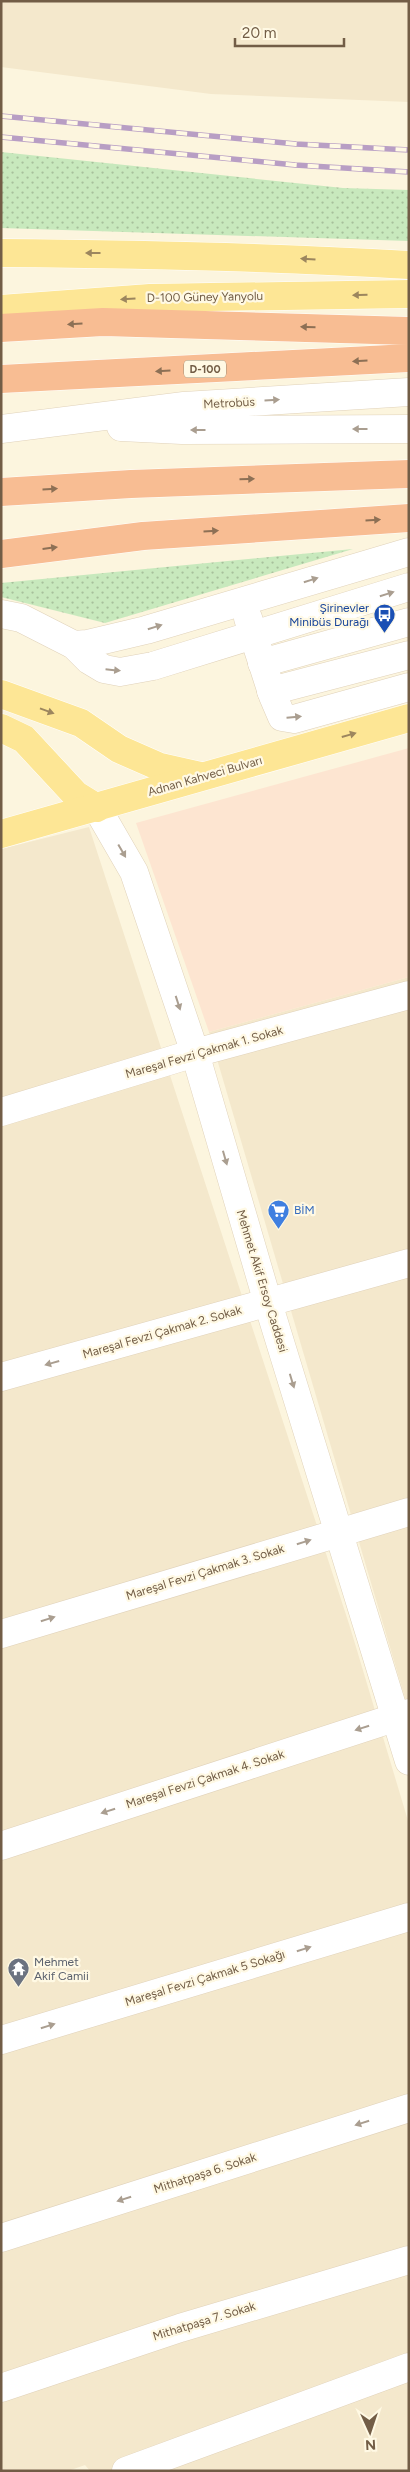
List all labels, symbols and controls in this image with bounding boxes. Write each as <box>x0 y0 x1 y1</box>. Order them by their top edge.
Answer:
scale bar <box>235 15 344 47</box>
text: 20 m <box>242 24 276 42</box>
one-way arrow <box>85 249 101 257</box>
one-way arrow <box>299 255 315 263</box>
street label: D-100 Güney Yanyolu <box>147 289 263 305</box>
one-way arrow <box>352 291 368 299</box>
one-way arrow <box>119 296 135 304</box>
one-way arrow <box>67 320 83 328</box>
one-way arrow <box>299 322 315 330</box>
one-way arrow <box>352 357 368 365</box>
road number: D-100 <box>184 360 226 378</box>
one-way arrow <box>155 367 171 375</box>
street label: Metrobüs <box>203 395 256 411</box>
one-way arrow <box>264 396 280 404</box>
one-way arrow <box>352 425 368 433</box>
one-way arrow <box>189 426 205 434</box>
one-way arrow <box>239 474 255 482</box>
one-way arrow <box>42 484 58 492</box>
one-way arrow <box>366 515 382 523</box>
one-way arrow <box>203 527 219 535</box>
one-way arrow <box>42 544 58 552</box>
one-way arrow <box>303 575 318 583</box>
one-way arrow <box>379 590 394 597</box>
place label: Şirinevler Minibüs Durağı <box>289 601 369 629</box>
bus stop icon: Şirinevler Minibüs Durağı <box>373 603 397 634</box>
one-way arrow <box>148 623 163 630</box>
one-way arrow <box>106 667 122 675</box>
one-way arrow <box>40 707 55 715</box>
one-way arrow <box>287 713 303 721</box>
one-way arrow <box>342 730 357 738</box>
street label: Adnan Kahveci Bulvarı <box>146 753 264 799</box>
one-way arrow <box>117 844 126 857</box>
one-way arrow <box>174 995 182 1010</box>
street label: Mareşal Fevzi Çakmak 1. Sokak <box>124 1023 284 1081</box>
one-way arrow <box>222 1151 230 1166</box>
supermarket icon: BİM <box>266 1198 290 1229</box>
place label: BİM <box>294 1203 315 1217</box>
street label: Mehmet Akif Ersoy Caddesi <box>234 1208 290 1354</box>
street label: Mareşal Fevzi Çakmak 2. Sokak <box>81 1303 243 1361</box>
one-way arrow <box>45 1359 60 1367</box>
one-way arrow <box>289 1373 297 1388</box>
one-way arrow <box>297 1538 312 1546</box>
street label: Mareşal Fevzi Çakmak 3. Sokak <box>124 1541 286 1603</box>
one-way arrow <box>41 1615 56 1623</box>
one-way arrow <box>355 1725 370 1732</box>
street label: Mareşal Fevzi Çakmak 4. Sokak <box>124 1747 286 1811</box>
one-way arrow <box>100 1807 115 1815</box>
one-way arrow <box>297 1944 312 1952</box>
street label: Mareşal Fevzi Çakmak 5 Sokağı <box>123 1947 287 2009</box>
place label: Mehmet Akif Camii <box>34 1955 89 1983</box>
temple icon: Mehmet Akif Camii <box>6 1957 30 1988</box>
one-way arrow <box>41 2022 56 2030</box>
one-way arrow <box>355 2120 370 2127</box>
street label: Mithatpaşa 6. Sokak <box>152 2150 258 2196</box>
one-way arrow <box>116 2195 131 2203</box>
street label: Mithatpaşa 7. Sokak <box>151 2299 257 2343</box>
north arrow <box>345 2407 395 2457</box>
text: N <box>365 2436 377 2453</box>

